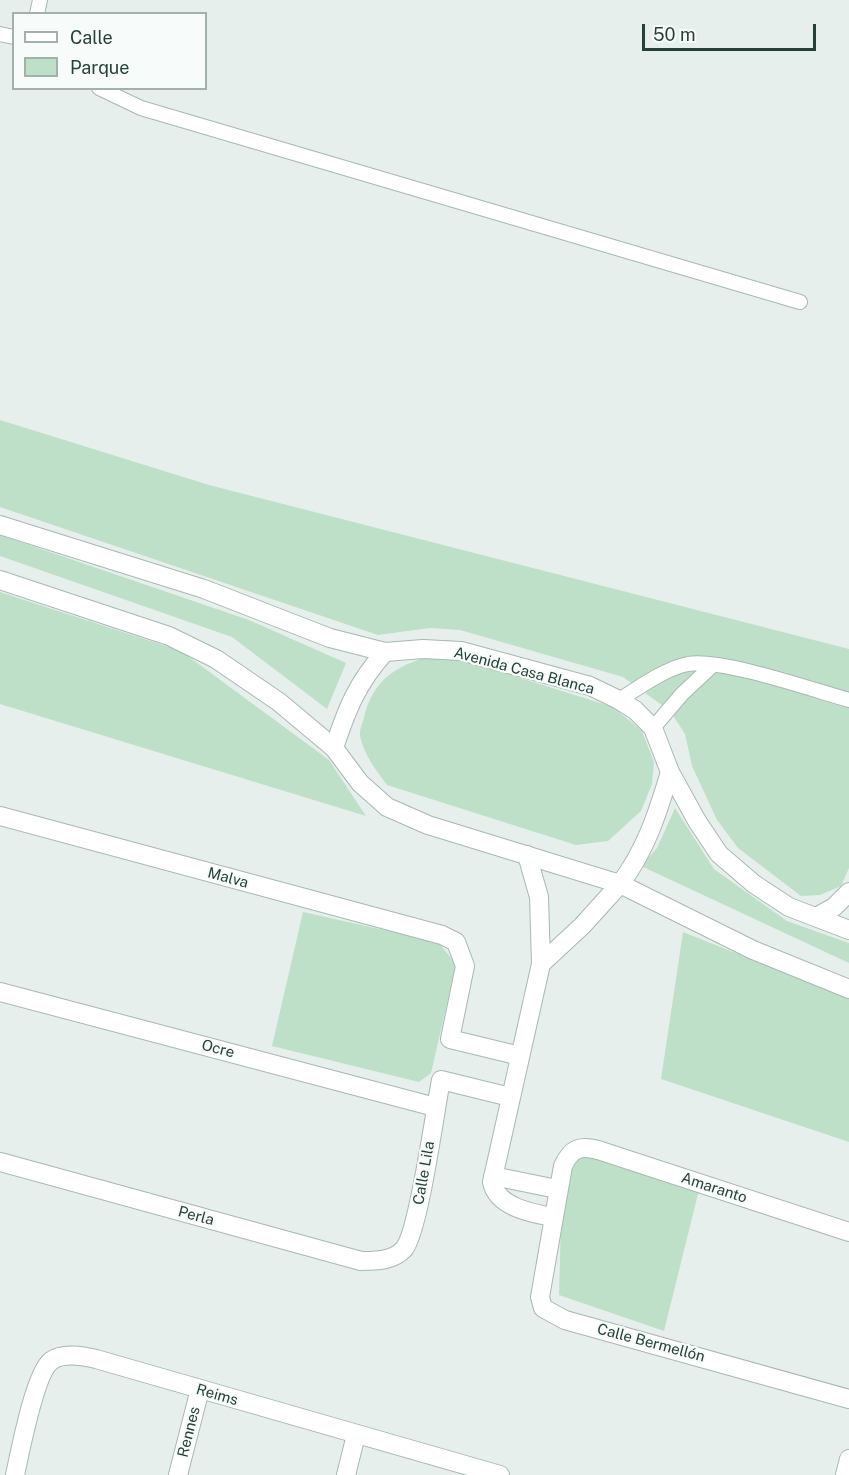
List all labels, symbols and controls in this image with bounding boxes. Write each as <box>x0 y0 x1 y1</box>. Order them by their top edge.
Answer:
legend <box>12 12 207 90</box>
scale bar <box>645 12 819 50</box>
text: 50 m <box>653 24 696 45</box>
text: Calle <box>70 27 113 48</box>
text: Parque <box>70 57 130 78</box>
street label: Avenida Casa Blanca <box>452 644 596 698</box>
street label: Malva <box>206 864 250 892</box>
street label: Ocre <box>200 1036 236 1062</box>
street label: Calle Lila <box>410 1140 438 1206</box>
street label: Amaranto <box>679 1169 749 1207</box>
street label: Perla <box>176 1203 216 1229</box>
street label: Calle Bermellón <box>595 1320 707 1366</box>
street label: Reims <box>194 1380 240 1410</box>
street label: Rennes <box>174 1405 204 1459</box>

